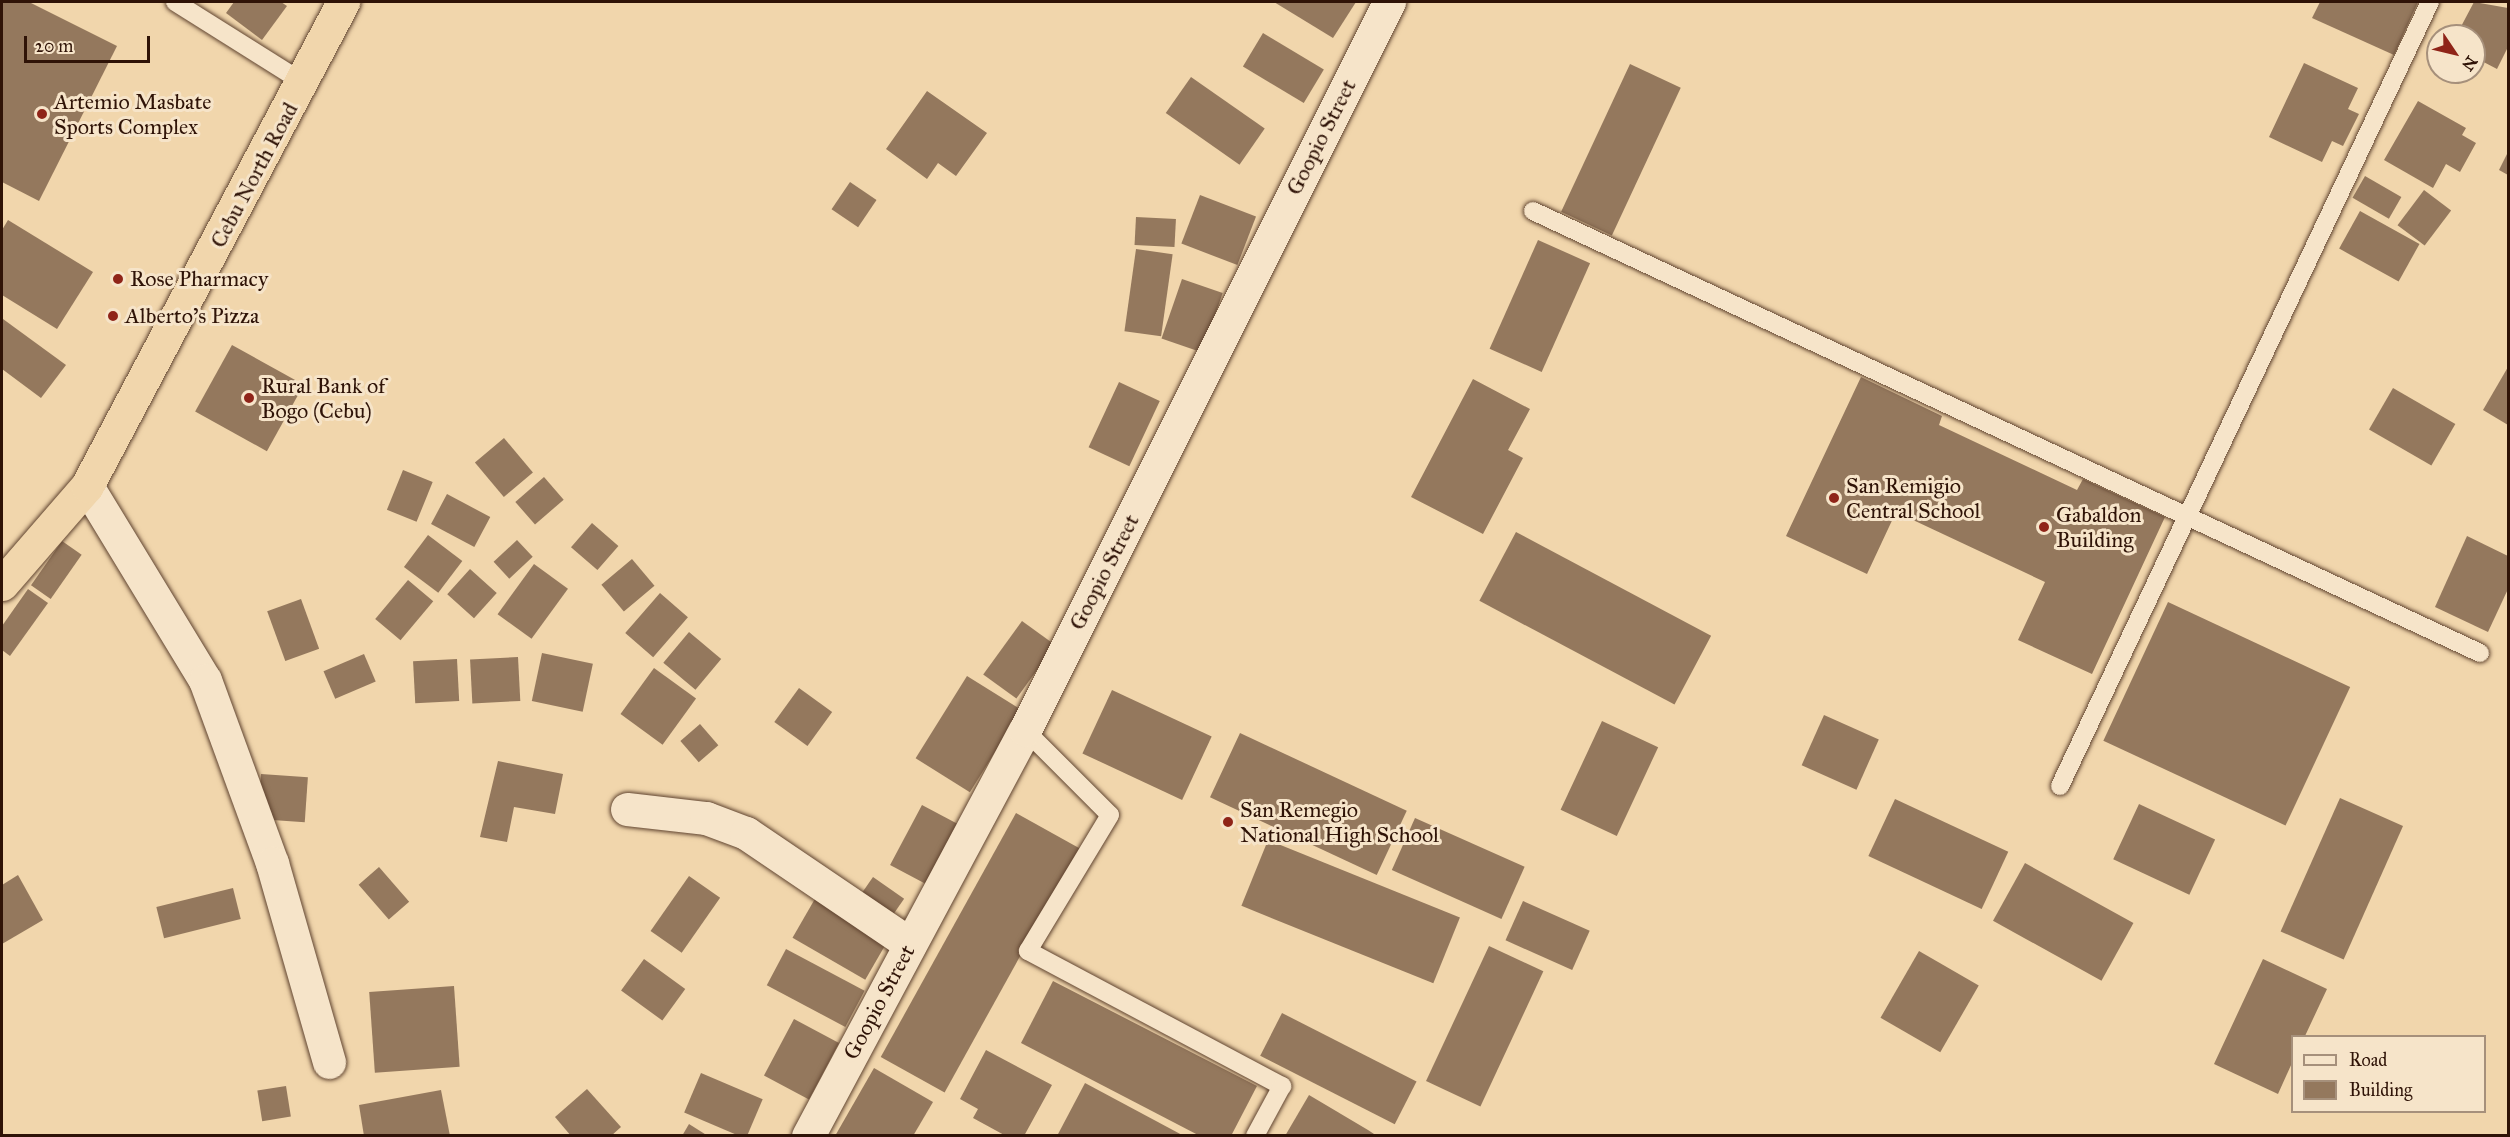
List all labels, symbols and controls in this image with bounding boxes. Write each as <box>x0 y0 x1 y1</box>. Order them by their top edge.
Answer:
scale bar <box>27 24 153 62</box>
north arrow <box>2426 24 2486 84</box>
text: 20 m <box>35 35 73 57</box>
text: N <box>2458 52 2481 74</box>
street label: Goopio Street <box>1281 75 1361 199</box>
place label: Artemio Masbate Sports Complex <box>54 88 211 140</box>
street label: Cebu North Road <box>205 98 303 252</box>
marker: Artemio Masbate Sports Complex <box>35 107 49 121</box>
place label: Rose Pharmacy <box>130 266 268 292</box>
marker: Rose Pharmacy <box>111 272 125 286</box>
place label: Alberto's Pizza <box>125 303 259 329</box>
marker: Alberto's Pizza <box>106 309 120 323</box>
place label: Rural Bank of Bogo (Cebu) <box>261 372 386 424</box>
marker: Rural Bank of Bogo (Cebu) <box>242 391 256 405</box>
place label: San Remigio Central School <box>1846 472 1980 524</box>
marker: San Remigio Central School <box>1827 491 1841 505</box>
place label: Gabaldon Building <box>2056 501 2141 552</box>
street label: Goopio Street <box>1064 510 1144 634</box>
marker: Gabaldon Building <box>2037 520 2051 534</box>
place label: San Remegio National High School <box>1240 796 1439 848</box>
marker: San Remegio National High School <box>1221 815 1235 829</box>
street label: Goopio Street <box>838 940 920 1064</box>
legend <box>2291 1035 2486 1113</box>
text: Road <box>2349 1049 2387 1071</box>
text: Building <box>2349 1079 2412 1101</box>

